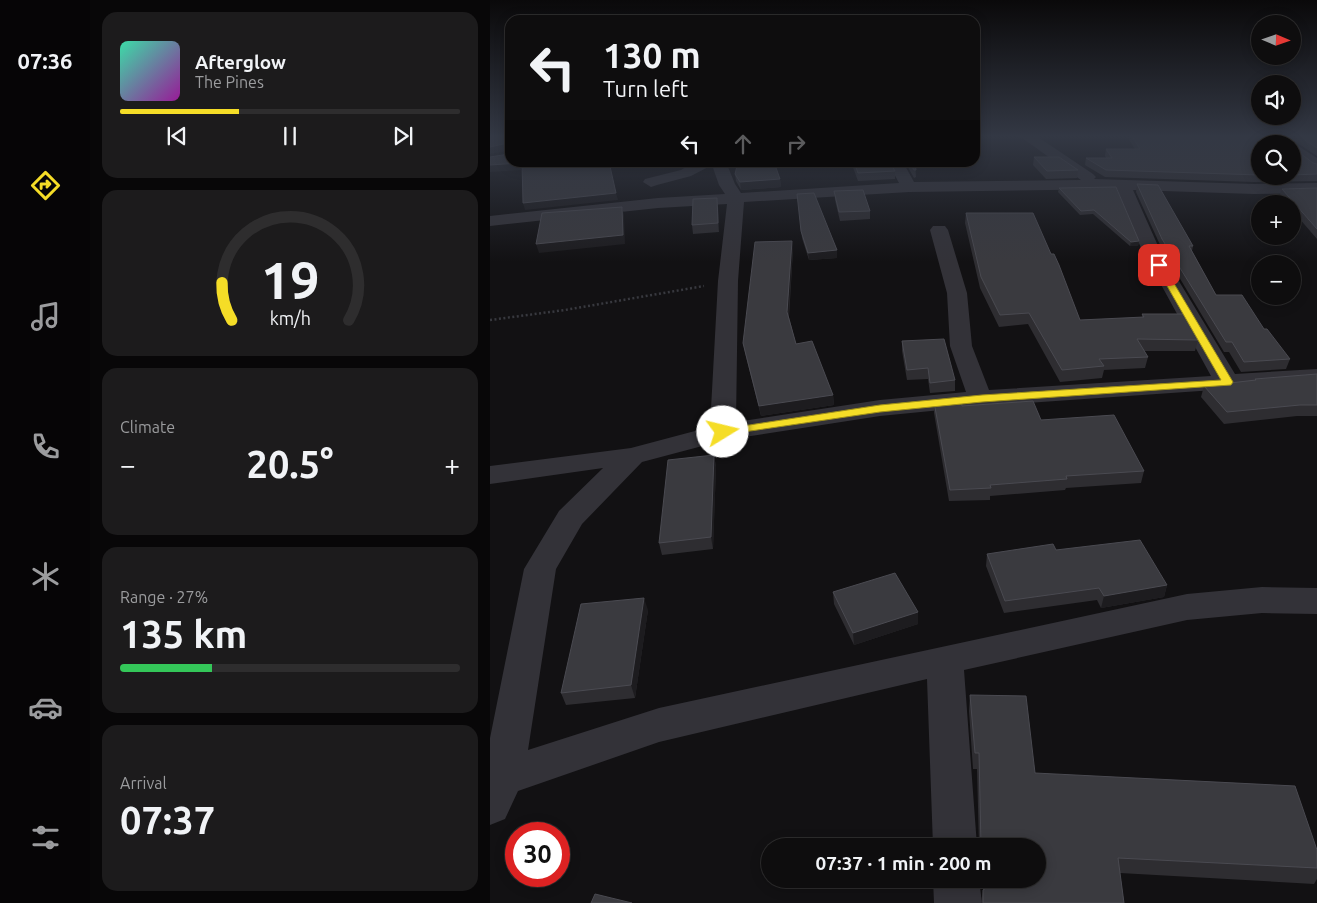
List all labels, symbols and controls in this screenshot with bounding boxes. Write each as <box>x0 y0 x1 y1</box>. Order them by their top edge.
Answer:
north arrow <box>1251 15 1301 65</box>
map controls <box>1251 15 1301 305</box>
icon: left <box>520 35 585 100</box>
text: 130 m <box>603 35 701 75</box>
text: 07:36 <box>17 48 73 73</box>
text: Afterglow <box>195 51 286 73</box>
text: The Pines <box>195 73 264 91</box>
button: sound <box>1251 75 1301 125</box>
text: Turn left <box>603 76 688 101</box>
icon: previous <box>163 122 191 150</box>
icon: pause <box>276 122 304 150</box>
icon: next <box>389 122 417 150</box>
icon: left <box>676 130 704 158</box>
icon: ahead <box>729 130 757 158</box>
icon: right <box>782 130 810 158</box>
button: search <box>1251 135 1301 185</box>
icon: directions <box>28 168 63 203</box>
button: + <box>1251 195 1301 245</box>
pin <box>1138 244 1180 286</box>
text: 19 <box>261 251 319 309</box>
icon: arrive <box>1145 251 1173 279</box>
button: − <box>1251 255 1301 305</box>
icon: music <box>28 299 63 334</box>
text: km/h <box>269 308 311 328</box>
position arrow <box>696 405 748 457</box>
text: Climate <box>120 418 175 436</box>
icon: phone <box>28 429 63 464</box>
text: 20.5° <box>246 443 334 485</box>
text: − <box>120 449 136 480</box>
text: + <box>444 449 460 480</box>
icon: climate <box>28 559 63 594</box>
text: Range · 27% <box>120 588 208 606</box>
text: 135 km <box>120 613 247 655</box>
icon: car <box>28 690 63 725</box>
text: Arrival <box>120 774 167 792</box>
text: 07:37 <box>120 799 215 841</box>
icon: filters <box>28 820 63 855</box>
speed limit sign: 30 <box>505 822 570 887</box>
text: 07:37 · 1 min · 200 m <box>816 852 991 874</box>

